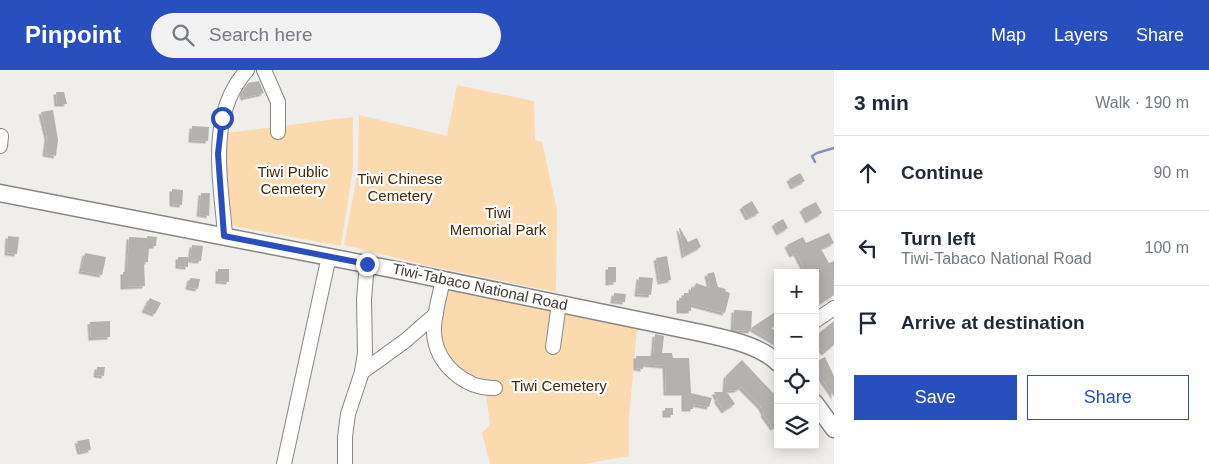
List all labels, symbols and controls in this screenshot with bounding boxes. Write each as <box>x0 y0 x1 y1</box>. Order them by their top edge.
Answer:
search box <box>151 13 501 58</box>
text: Pinpoint <box>25 21 121 48</box>
icon: search <box>169 21 197 49</box>
text: Search here <box>209 24 313 45</box>
text: Map <box>991 25 1026 45</box>
text: Layers <box>1054 25 1108 45</box>
text: Share <box>1136 25 1184 45</box>
text: 3 min <box>854 91 909 114</box>
text: Walk · 190 m <box>1095 94 1189 111</box>
route start <box>211 107 234 130</box>
icon: ahead <box>854 159 882 187</box>
text: Continue <box>901 162 983 183</box>
park label: Tiwi Public Cemetery <box>257 163 329 197</box>
text: 90 m <box>1153 164 1189 181</box>
park label: Tiwi Chinese Cemetery <box>357 170 443 204</box>
park label: Tiwi Memorial Park <box>450 204 547 238</box>
text: Turn left <box>901 228 976 249</box>
icon: left <box>854 234 882 262</box>
text: 100 m <box>1145 239 1189 256</box>
text: Tiwi-Tabaco National Road <box>901 250 1092 267</box>
route end <box>356 253 379 276</box>
street label: Tiwi-Tabaco National Road <box>391 260 569 313</box>
map controls <box>774 269 819 449</box>
button: + <box>774 269 819 314</box>
icon: arrive <box>854 309 882 337</box>
text: Arrive at destination <box>901 312 1085 333</box>
button: − <box>774 314 819 359</box>
button: locate <box>774 359 819 404</box>
button: Save <box>854 375 1017 420</box>
button: Share <box>1027 375 1189 420</box>
park label: Tiwi Cemetery <box>511 377 607 394</box>
button: layers <box>774 404 819 449</box>

